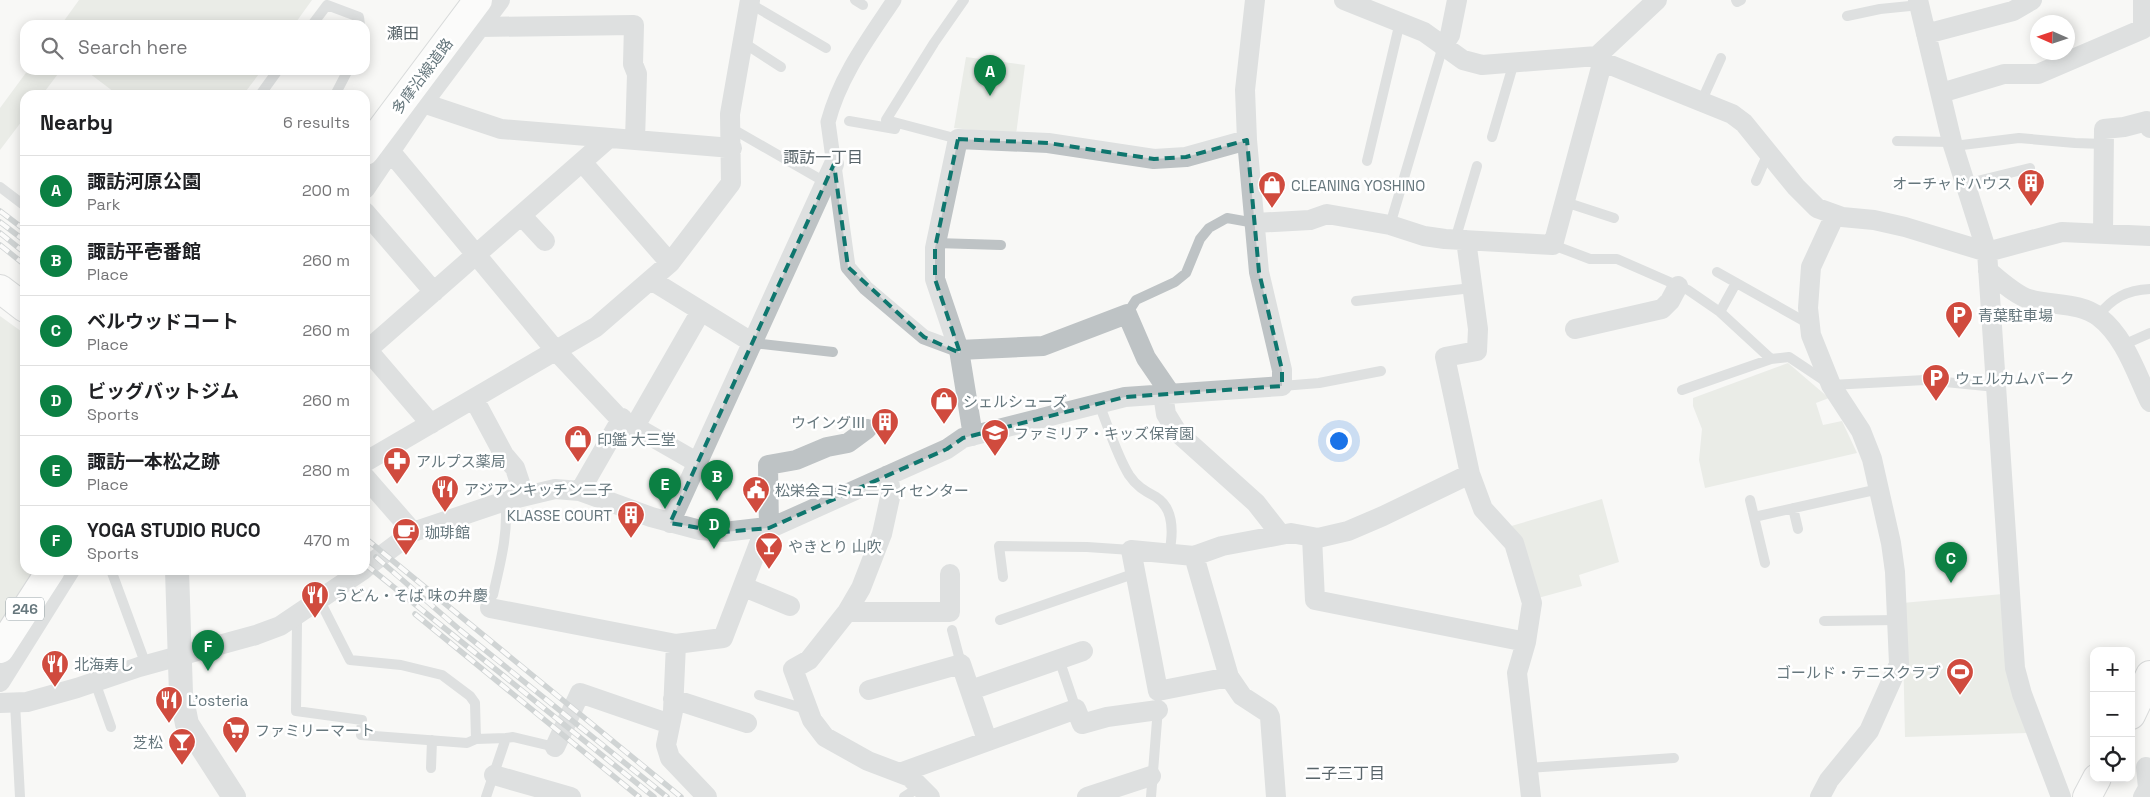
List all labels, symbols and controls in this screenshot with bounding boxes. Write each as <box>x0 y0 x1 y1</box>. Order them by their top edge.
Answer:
north arrow <box>2030 15 2075 60</box>
search box <box>20 20 370 75</box>
district label: 瀬田 <box>387 23 419 44</box>
icon: search <box>38 34 66 62</box>
street label: 多摩沿線道路 <box>387 34 457 118</box>
text: Search here <box>78 35 188 60</box>
pin: A <box>974 55 1006 96</box>
text: Nearby <box>40 109 113 136</box>
text: 6 results <box>283 112 350 133</box>
district label: 諏訪一丁目 <box>783 147 863 168</box>
building icon: オーチャドハウス <box>2016 168 2046 207</box>
text: 諏訪河原公園 <box>87 169 201 194</box>
shop icon: CLEANING YOSHINO <box>1257 170 1287 209</box>
place label: オーチャドハウス <box>1892 174 2012 193</box>
place label: CLEANING YOSHINO <box>1291 176 1425 195</box>
text: A <box>51 180 61 201</box>
text: 200 m <box>302 180 350 201</box>
text: Park <box>87 194 120 215</box>
text: 諏訪平壱番館 <box>87 239 201 264</box>
text: B <box>51 250 61 271</box>
text: 260 m <box>302 250 350 271</box>
text: Place <box>87 264 129 285</box>
parking icon: 青葉駐車場 <box>1944 300 1974 339</box>
place label: 青葉駐車場 <box>1978 306 2053 325</box>
text: ベルウッドコート <box>87 309 239 334</box>
text: C <box>51 320 61 341</box>
text: 260 m <box>302 320 350 341</box>
text: Place <box>87 334 129 355</box>
parking icon: ウェルカムパーク <box>1921 363 1951 402</box>
place label: ウェルカムパーク <box>1955 369 2075 388</box>
text: ビッグバットジム <box>87 379 239 404</box>
shop icon: シェルシューズ <box>929 386 959 425</box>
text: D <box>51 390 61 411</box>
text: 260 m <box>302 390 350 411</box>
place label: シェルシューズ <box>963 392 1067 411</box>
text: Sports <box>87 404 139 425</box>
building icon: ウイングⅢ <box>870 407 900 446</box>
place label: ウイングⅢ <box>791 413 866 432</box>
school or university icon: ファミリア・キッズ保育園 <box>980 418 1010 457</box>
shop icon: 印鑑 大三堂 <box>563 424 593 463</box>
place label: ファミリア・キッズ保育園 <box>1014 424 1194 443</box>
your location <box>1326 428 1352 454</box>
place label: 印鑑 大三堂 <box>597 430 676 449</box>
pharmacy icon: アルプス薬局 <box>382 446 412 485</box>
text: 諏訪一本松之跡 <box>87 449 220 474</box>
place label: アルプス薬局 <box>416 452 506 471</box>
text: E <box>52 460 60 481</box>
text: 280 m <box>302 460 350 481</box>
pin: B <box>701 460 733 501</box>
pin: E <box>649 468 681 509</box>
text: Place <box>87 474 129 495</box>
restaurant icon: アジアンキッチン二子 <box>430 474 460 513</box>
public building icon: 松栄会コミュニティセンター <box>741 475 771 514</box>
place label: アジアンキッチン二子 <box>464 480 613 499</box>
place label: 松栄会コミュニティセンター <box>775 481 969 500</box>
building icon: KLASSE COURT <box>616 500 646 539</box>
place label: KLASSE COURT <box>507 506 612 525</box>
pin: D <box>698 508 730 549</box>
cafe icon: 珈琲館 <box>391 517 421 556</box>
text: YOGA STUDIO RUCO <box>87 518 261 543</box>
place label: 珈琲館 <box>425 523 470 542</box>
text: F <box>52 530 60 551</box>
text: 470 m <box>303 530 350 551</box>
bar icon: やきとり 山吹 <box>754 531 784 570</box>
place label: やきとり 山吹 <box>788 537 882 556</box>
pin: C <box>1935 542 1967 583</box>
text: Sports <box>87 543 139 564</box>
restaurant icon: うどん・そば 味の弁慶 <box>300 580 330 619</box>
place label: うどん・そば 味の弁慶 <box>334 586 488 605</box>
road number: 246 <box>6 598 44 620</box>
pin: F <box>192 630 224 671</box>
map controls <box>2090 647 2135 782</box>
button: + <box>2090 647 2135 692</box>
restaurant icon: 北海寿し <box>40 649 70 688</box>
place label: 北海寿し <box>74 655 134 674</box>
sports icon: ゴールド・テニスクラブ <box>1945 657 1975 696</box>
place label: ゴールド・テニスクラブ <box>1776 663 1941 682</box>
restaurant icon: L'osteria <box>154 685 184 724</box>
place label: L'osteria <box>188 691 249 710</box>
button: − <box>2090 692 2135 737</box>
supermarket icon: ファミリーマート <box>221 715 251 754</box>
place label: ファミリーマート <box>255 721 375 740</box>
bar icon: 芝松 <box>167 727 197 766</box>
place label: 芝松 <box>133 733 163 752</box>
button: locate <box>2090 737 2135 782</box>
district label: 二子三丁目 <box>1305 763 1385 784</box>

